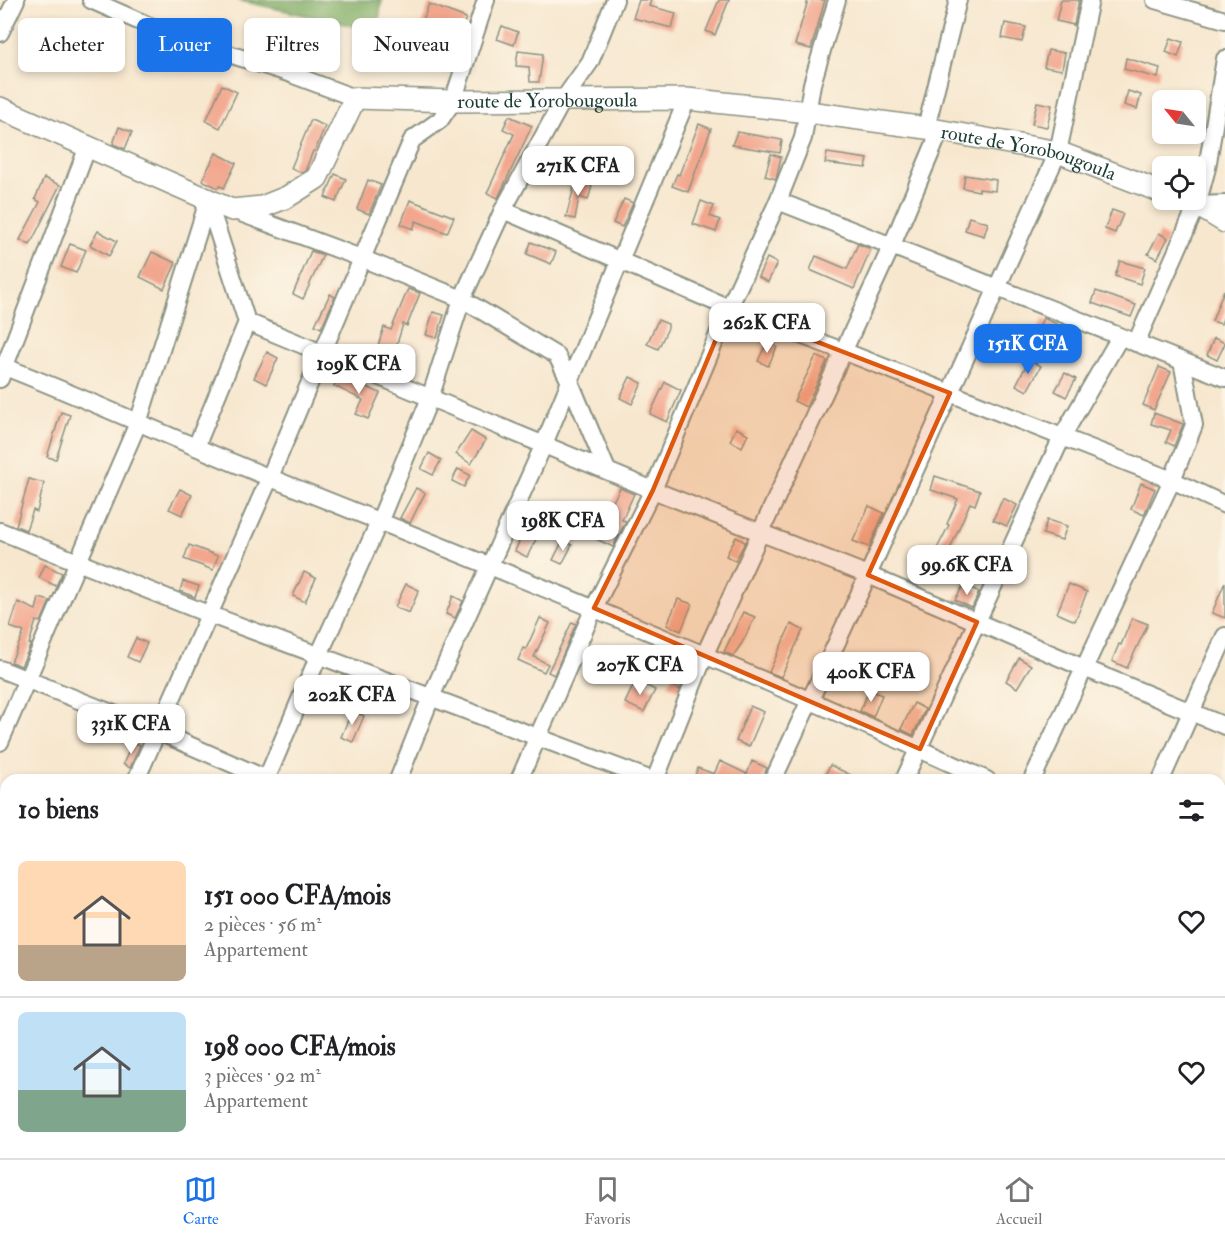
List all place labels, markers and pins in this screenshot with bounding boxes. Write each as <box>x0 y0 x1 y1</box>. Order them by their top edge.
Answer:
pin: 271K CFA <box>516 146 640 197</box>
pin: 262K CFA <box>705 303 829 354</box>
pin: 151K CFA <box>966 324 1090 375</box>
pin: 109K CFA <box>297 344 421 395</box>
pin: 198K CFA <box>501 501 625 552</box>
pin: 99.6K CFA <box>898 545 1036 596</box>
pin: 207K CFA <box>578 645 702 696</box>
pin: 400K CFA <box>809 652 933 703</box>
pin: 202K CFA <box>290 675 414 726</box>
pin: 331K CFA <box>69 704 193 755</box>

